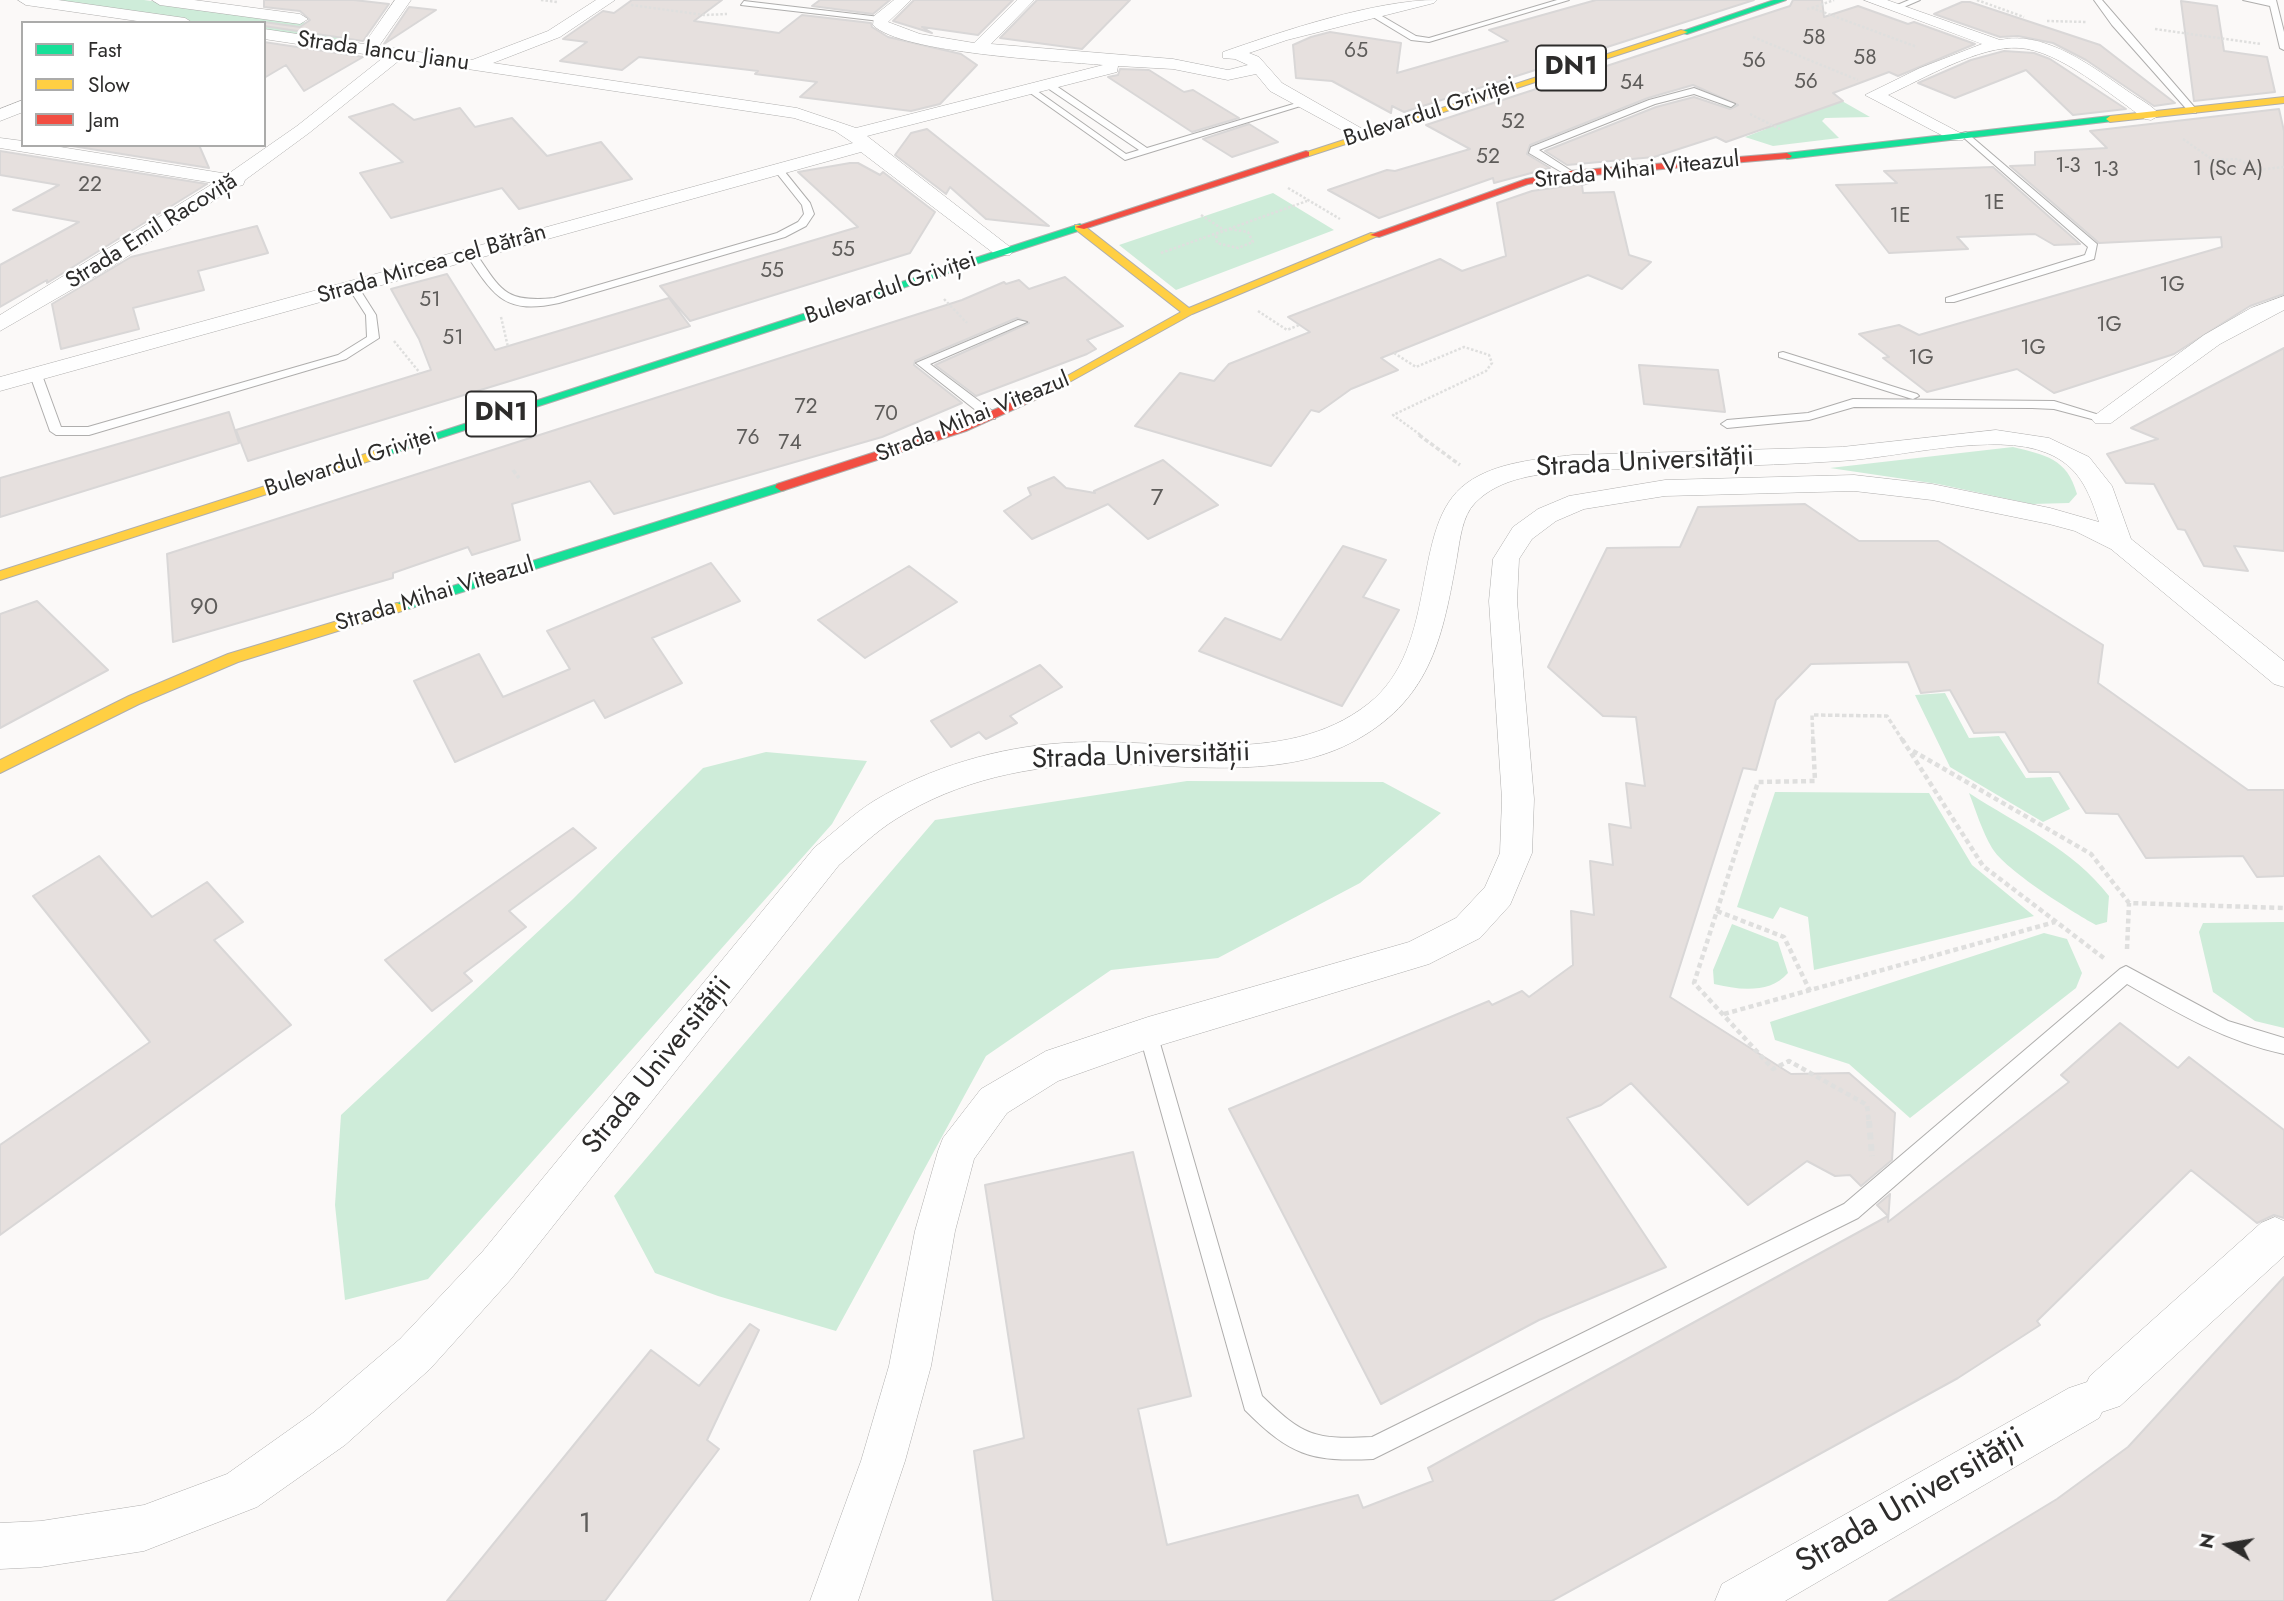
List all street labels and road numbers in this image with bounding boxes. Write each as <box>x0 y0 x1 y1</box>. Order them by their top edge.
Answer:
street label: Strada Iancu Jianu <box>295 26 471 78</box>
road number: DN1 <box>1536 45 1606 90</box>
street label: Bulevardul Griviței <box>1340 72 1520 154</box>
street label: Strada Mihai Viteazul <box>1533 147 1741 195</box>
street label: Strada Emil Racoviță <box>61 168 243 296</box>
street label: Strada Mircea cel Bătrân <box>314 219 550 311</box>
street label: Bulevardul Griviței <box>802 247 980 331</box>
street label: Strada Mihai Viteazul <box>872 367 1074 469</box>
road number: DN1 <box>466 392 536 436</box>
street label: Bulevardul Griviței <box>261 422 441 504</box>
street label: Strada Universității <box>1535 441 1755 485</box>
street label: Strada Mihai Viteazul <box>332 552 538 638</box>
street label: Strada Universității <box>1031 736 1251 778</box>
street label: Strada Universității <box>576 971 740 1161</box>
street label: Strada Universității <box>1790 1420 2032 1584</box>

